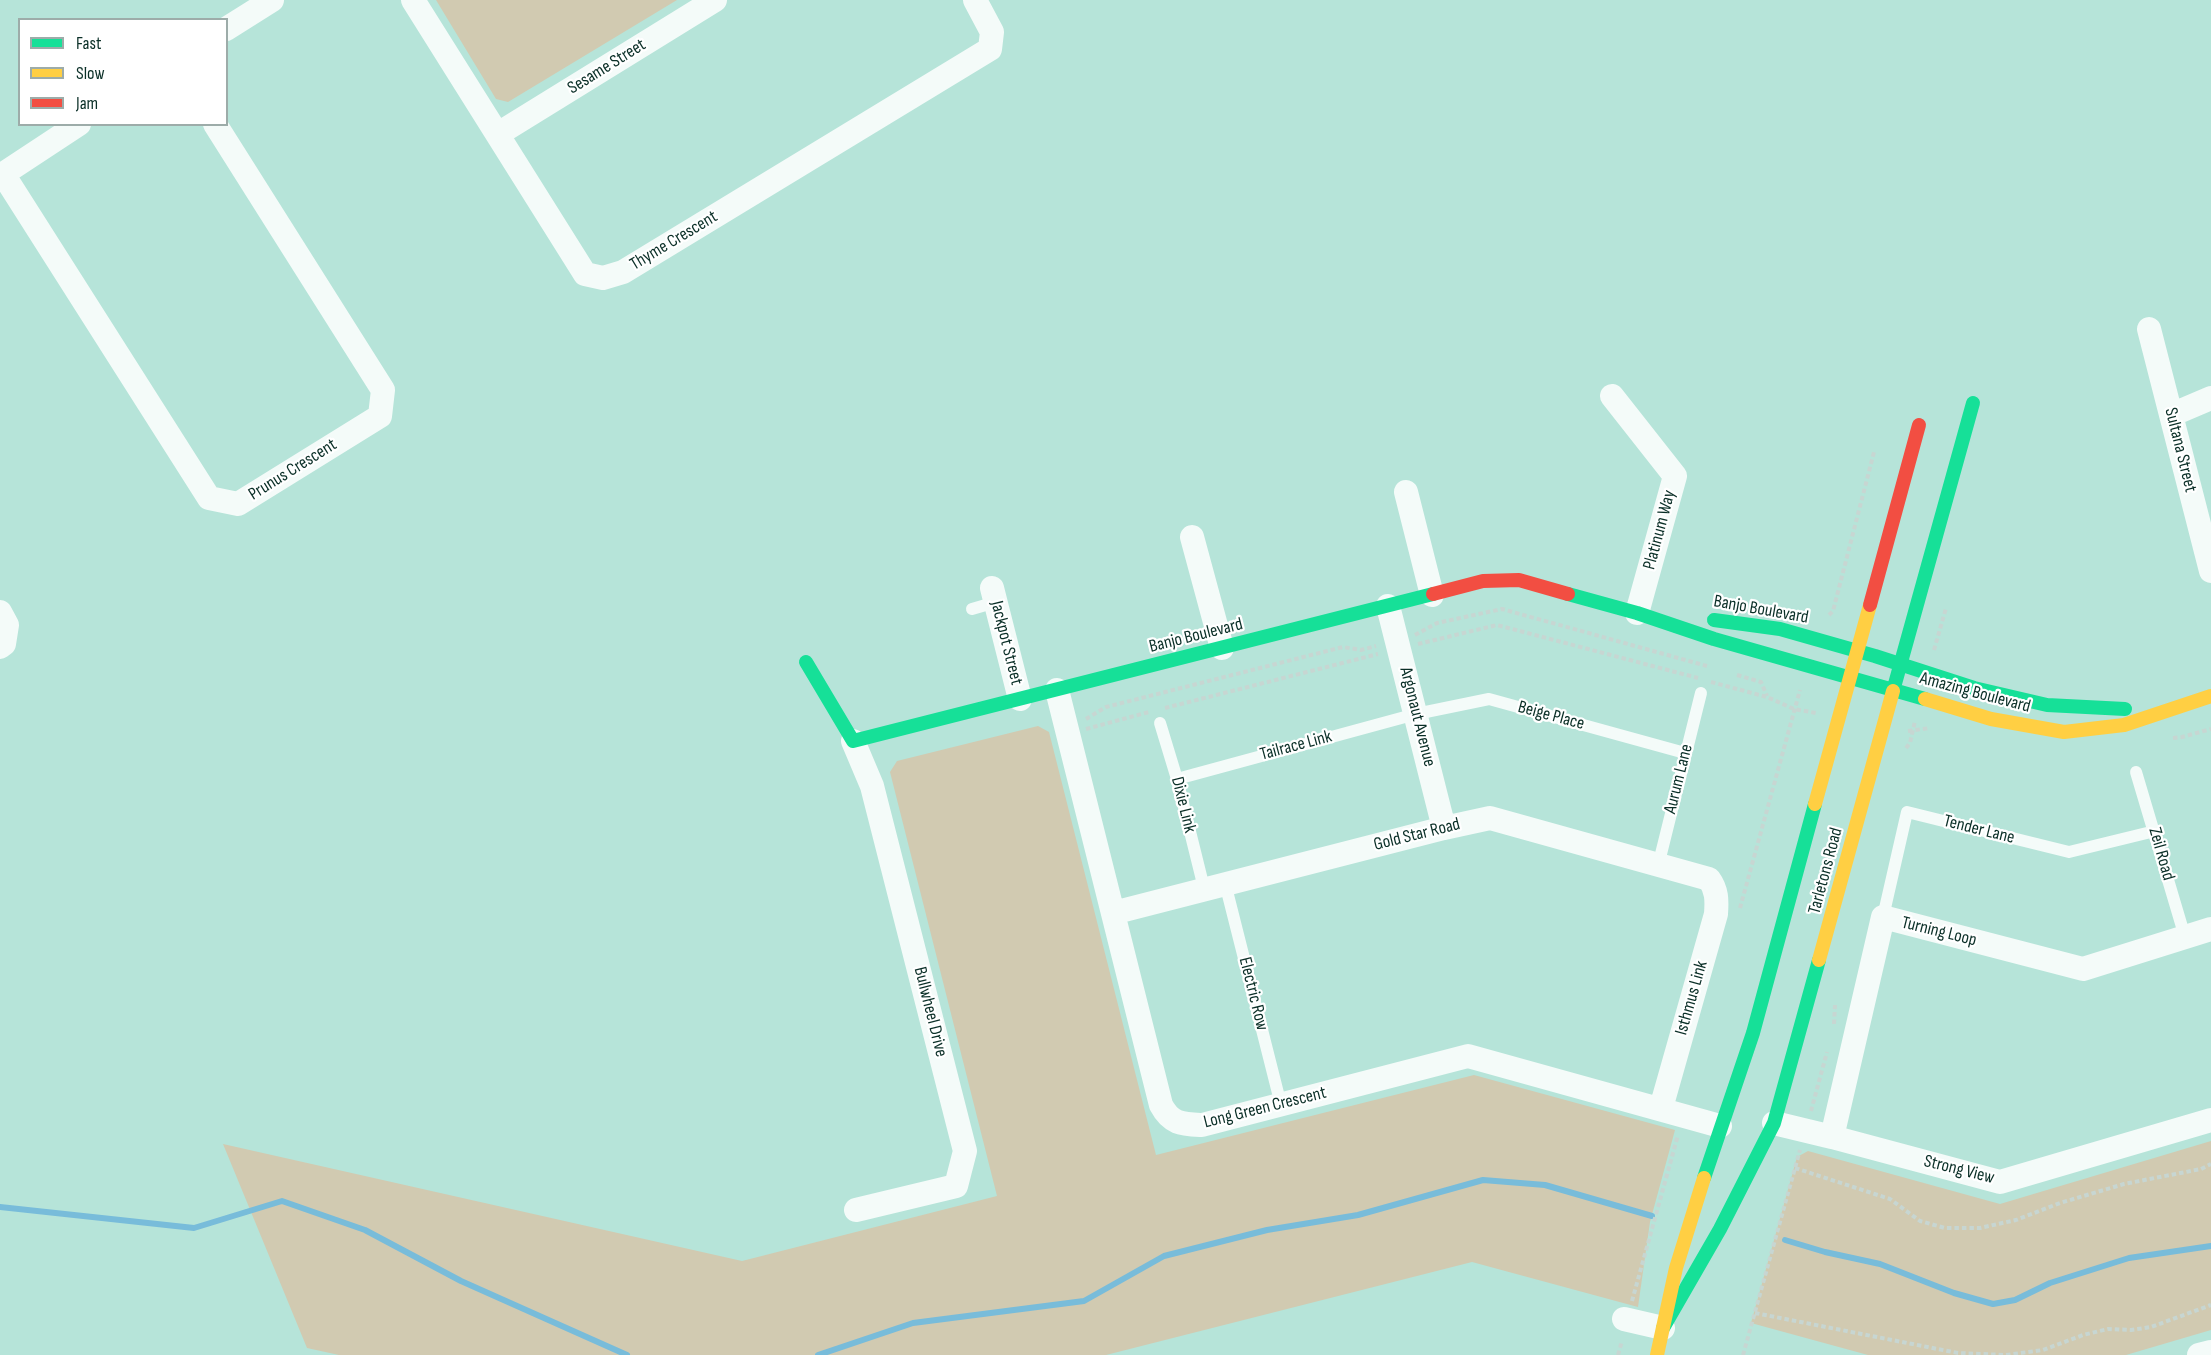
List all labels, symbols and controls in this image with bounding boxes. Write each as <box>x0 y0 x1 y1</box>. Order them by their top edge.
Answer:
legend <box>18 18 228 126</box>
text: Fast <box>76 33 101 54</box>
street label: Sesame Street <box>564 35 650 99</box>
text: Slow <box>76 63 105 84</box>
text: Jam <box>76 93 98 114</box>
street label: Thyme Crescent <box>626 206 722 276</box>
street label: Sultana Street <box>2159 405 2201 495</box>
street label: Prunus Crescent <box>245 434 341 506</box>
street label: Platinum Way <box>1639 488 1681 572</box>
street label: Banjo Boulevard <box>1712 591 1810 629</box>
street label: Jackpot Street <box>985 599 1027 687</box>
street label: Banjo Boulevard <box>1147 614 1245 658</box>
street label: Argonaut Avenue <box>1394 665 1440 769</box>
street label: Amazing Boulevard <box>1917 668 2033 718</box>
street label: Beige Place <box>1515 697 1587 735</box>
street label: Tailrace Link <box>1258 726 1334 766</box>
street label: Aurum Lane <box>1660 742 1698 816</box>
street label: Dixie Link <box>1166 775 1200 835</box>
street label: Tender Lane <box>1941 811 2017 849</box>
street label: Gold Star Road <box>1372 814 1462 856</box>
street label: Tarletons Road <box>1804 825 1848 917</box>
street label: Zeil Road <box>2143 825 2179 883</box>
street label: Turning Loop <box>1899 912 1979 952</box>
street label: Electric Row <box>1233 955 1273 1033</box>
street label: Isthmus Link <box>1671 958 1713 1038</box>
street label: Bullwheel Drive <box>908 965 952 1059</box>
street label: Long Green Crescent <box>1201 1082 1329 1134</box>
street label: Strong View <box>1921 1151 1997 1189</box>

